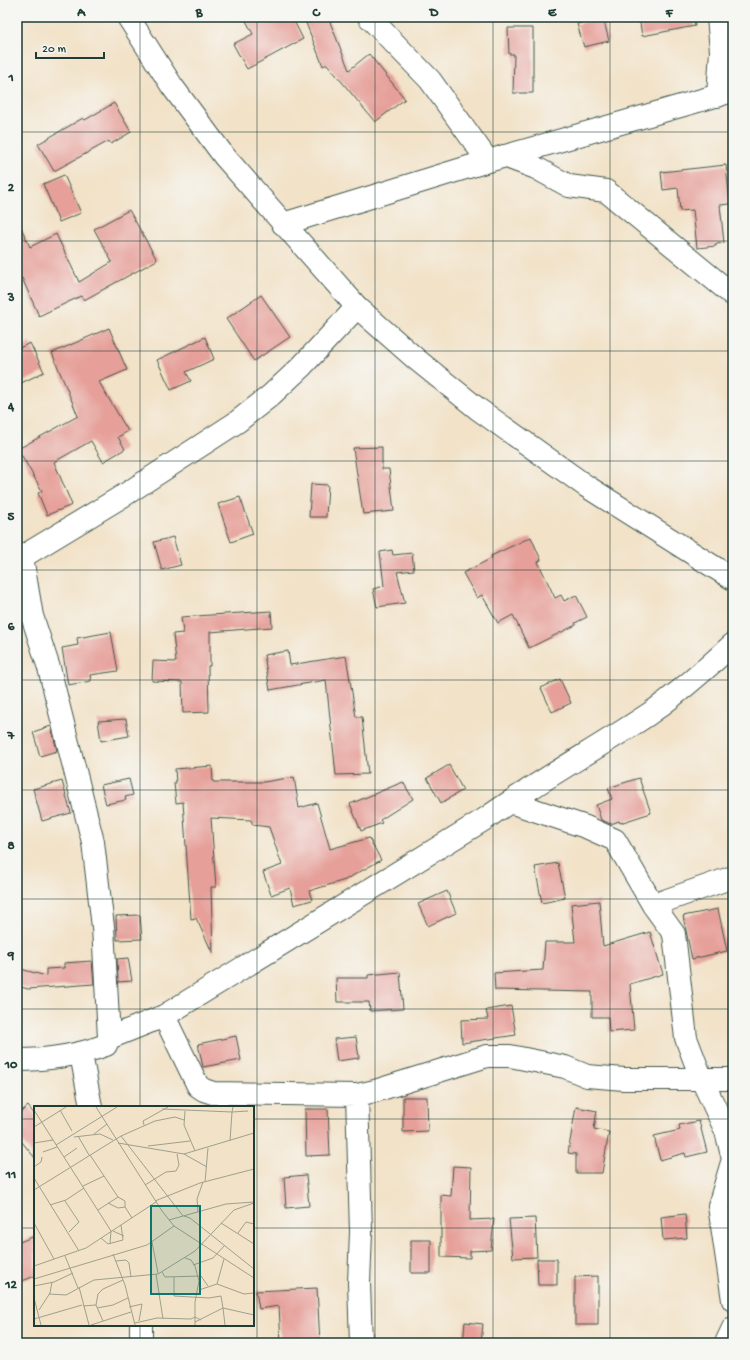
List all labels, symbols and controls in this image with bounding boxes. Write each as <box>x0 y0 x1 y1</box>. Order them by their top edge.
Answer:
text: A <box>76 6 86 21</box>
text: B <box>195 6 204 21</box>
text: C <box>311 6 321 21</box>
text: D <box>429 6 439 21</box>
text: E <box>548 6 557 21</box>
text: F <box>665 6 674 21</box>
scale bar <box>36 34 104 60</box>
text: 20 m <box>42 43 67 57</box>
text: 1 <box>7 71 14 86</box>
text: 2 <box>8 181 15 196</box>
text: 3 <box>7 291 15 306</box>
text: 4 <box>7 400 15 415</box>
text: 5 <box>8 510 15 525</box>
text: 6 <box>8 620 15 635</box>
text: 7 <box>7 729 16 744</box>
text: 8 <box>7 839 15 854</box>
text: 9 <box>7 949 15 964</box>
text: 10 <box>4 1058 18 1073</box>
inset map <box>34 1106 254 1326</box>
text: 11 <box>5 1168 16 1183</box>
text: 12 <box>4 1278 17 1293</box>

